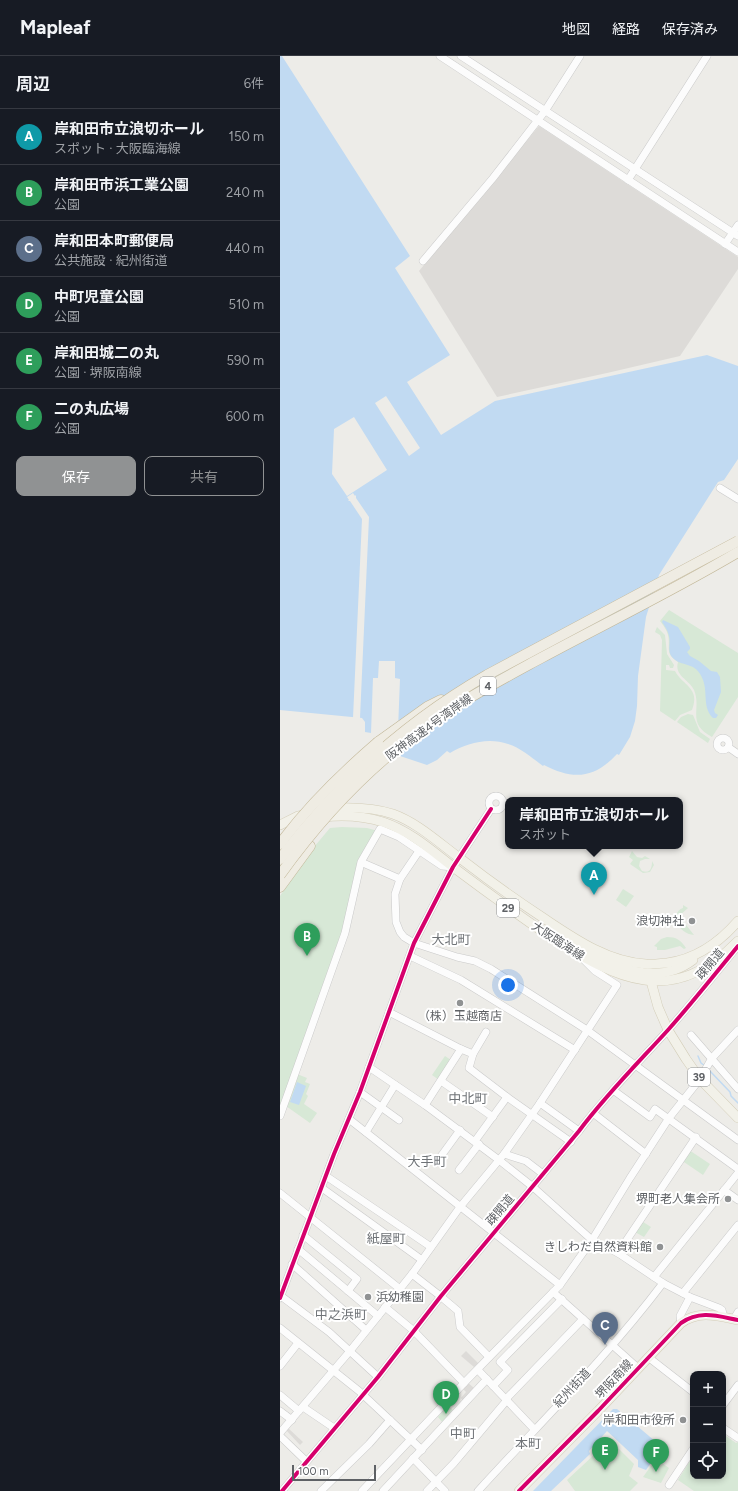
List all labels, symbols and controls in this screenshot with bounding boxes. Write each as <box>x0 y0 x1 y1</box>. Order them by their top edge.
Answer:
text: Mapleaf <box>20 16 91 39</box>
text: 地図 <box>562 21 590 38</box>
text: 経路 <box>612 21 640 38</box>
text: 保存済み <box>662 21 718 38</box>
text: 周辺 <box>16 74 50 94</box>
text: 6件 <box>244 76 264 91</box>
text: 岸和田市立浪切ホール <box>54 120 204 138</box>
text: A <box>24 129 34 144</box>
text: 150 m <box>229 129 264 144</box>
text: スポット · 大阪臨海線 <box>54 141 181 156</box>
text: 岸和田市浜工業公園 <box>54 176 189 194</box>
text: B <box>25 185 33 200</box>
text: 240 m <box>226 185 264 200</box>
text: 公園 <box>54 197 80 212</box>
text: 岸和田本町郵便局 <box>54 232 174 250</box>
text: C <box>24 241 34 256</box>
text: 440 m <box>225 241 264 256</box>
text: 公共施設 · 紀州街道 <box>54 253 168 268</box>
text: 中町児童公園 <box>54 288 144 306</box>
text: D <box>24 297 34 312</box>
text: 510 m <box>229 297 264 312</box>
text: 公園 <box>54 309 80 324</box>
text: 岸和田城二の丸 <box>54 344 159 362</box>
text: E <box>25 353 33 368</box>
text: 590 m <box>227 353 264 368</box>
text: 公園 · 堺阪南線 <box>54 365 142 380</box>
text: 二の丸広場 <box>54 400 129 418</box>
text: F <box>25 409 33 424</box>
text: 600 m <box>226 409 264 424</box>
text: 公園 <box>54 421 80 436</box>
button: 保存 <box>16 456 136 496</box>
button: 共有 <box>144 456 264 496</box>
road number: 4 <box>480 677 496 695</box>
street label: 阪神高速4号湾岸線 <box>383 691 475 763</box>
popup <box>505 797 683 849</box>
text: 岸和田市立浪切ホール <box>519 806 669 824</box>
text: スポット <box>519 827 571 842</box>
pin: A <box>581 862 607 895</box>
road number: 29 <box>497 899 519 917</box>
place label: 浪切神社 <box>636 914 684 928</box>
marker: 浪切神社 <box>687 916 697 926</box>
street label: 大阪臨海線 <box>529 919 587 963</box>
pin: B <box>294 923 320 956</box>
district label: 大北町 <box>431 932 471 947</box>
street label: 疎開道 <box>693 946 727 982</box>
your location <box>498 975 518 995</box>
marker: （株）玉越商店 <box>455 998 465 1008</box>
place label: （株）玉越商店 <box>418 1009 502 1023</box>
road number: 39 <box>688 1068 710 1086</box>
district label: 中北町 <box>448 1091 488 1106</box>
district label: 大手町 <box>407 1154 447 1169</box>
street label: 疎開道 <box>483 1192 517 1228</box>
place label: 堺町老人集会所 <box>636 1192 720 1206</box>
marker: 堺町老人集会所 <box>723 1194 733 1204</box>
district label: 紙屋町 <box>366 1231 406 1246</box>
place label: きしわだ自然資料館 <box>544 1240 652 1254</box>
marker: きしわだ自然資料館 <box>655 1242 665 1252</box>
place label: 浜幼稚園 <box>376 1290 424 1304</box>
marker: 浜幼稚園 <box>363 1292 373 1302</box>
district label: 中之浜町 <box>315 1307 367 1322</box>
pin: C <box>592 1312 618 1345</box>
street label: 堺阪南線 <box>593 1357 635 1401</box>
street label: 紀州街道 <box>551 1366 593 1410</box>
map controls <box>690 1371 726 1479</box>
button: + <box>690 1371 726 1407</box>
pin: D <box>433 1381 459 1414</box>
button: − <box>690 1407 726 1443</box>
place label: 岸和田市役所 <box>603 1413 675 1427</box>
marker: 岸和田市役所 <box>678 1415 688 1425</box>
district label: 中町 <box>450 1426 476 1441</box>
district label: 本町 <box>515 1436 541 1451</box>
pin: E <box>592 1437 618 1470</box>
pin: F <box>643 1439 669 1472</box>
button: locate <box>690 1443 726 1479</box>
scale bar <box>292 1463 376 1482</box>
text: 100 m <box>298 1465 329 1478</box>

